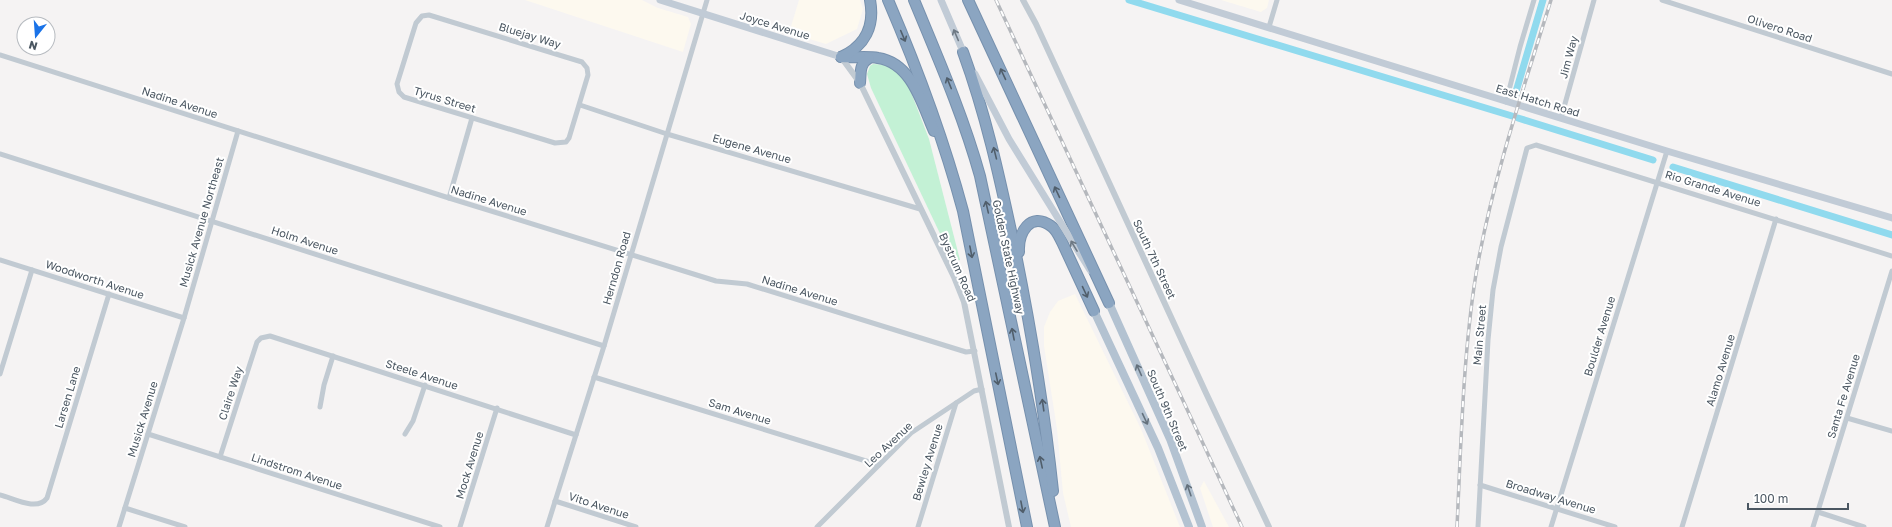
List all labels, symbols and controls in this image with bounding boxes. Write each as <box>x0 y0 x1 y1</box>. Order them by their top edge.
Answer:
street label: Joyce Avenue <box>738 8 812 42</box>
street label: Olivero Road <box>1746 11 1814 45</box>
north arrow <box>16 16 56 56</box>
street label: Bluejay Way <box>497 19 563 51</box>
one-way arrow <box>900 29 907 41</box>
one-way arrow <box>952 30 959 42</box>
street label: Jim Way <box>1556 34 1580 80</box>
text: N <box>27 39 39 53</box>
one-way arrow <box>999 68 1006 80</box>
one-way arrow <box>944 78 952 90</box>
street label: East Hatch Road <box>1494 81 1582 119</box>
street label: Tyrus Street <box>412 83 478 115</box>
street label: Nadine Avenue <box>140 84 220 120</box>
street label: Eugene Avenue <box>711 131 793 165</box>
one-way arrow <box>990 147 998 160</box>
street label: Musick Avenue Northeast <box>176 155 226 289</box>
street label: Rio Grande Avenue <box>1664 167 1762 209</box>
street label: Nadine Avenue <box>449 182 529 218</box>
one-way arrow <box>1053 186 1061 198</box>
street label: Golden State Highway <box>990 198 1028 316</box>
one-way arrow <box>983 201 990 214</box>
street label: South 7th Street <box>1131 217 1179 301</box>
street label: Holm Avenue <box>270 223 340 257</box>
street label: Herndon Road <box>599 230 633 306</box>
street label: Bystrum Road <box>937 231 979 303</box>
one-way arrow <box>1070 240 1078 252</box>
one-way arrow <box>967 245 975 258</box>
street label: Woodworth Avenue <box>44 257 146 301</box>
street label: Nadine Avenue <box>760 272 840 308</box>
one-way arrow <box>1082 285 1089 297</box>
street label: Boulder Avenue <box>1581 294 1617 378</box>
street label: Main Street <box>1470 304 1488 366</box>
one-way arrow <box>1009 328 1017 341</box>
street label: Alamo Avenue <box>1703 332 1737 408</box>
street label: Santa Fe Avenue <box>1824 352 1862 440</box>
street label: Steele Avenue <box>384 356 460 392</box>
street label: Larsen Lane <box>51 364 83 430</box>
street label: Claire Way <box>215 364 245 422</box>
one-way arrow <box>1135 364 1143 376</box>
street label: South 9th Street <box>1145 367 1191 453</box>
one-way arrow <box>993 372 1001 385</box>
street label: Musick Avenue <box>124 379 160 459</box>
street label: Sam Avenue <box>707 395 773 427</box>
one-way arrow <box>1039 399 1047 412</box>
one-way arrow <box>1142 412 1149 424</box>
street label: Leo Avenue <box>861 419 915 469</box>
street label: Bewley Avenue <box>909 422 945 502</box>
street label: Mock Avenue <box>453 430 485 500</box>
street label: Lindstrom Avenue <box>250 450 344 492</box>
one-way arrow <box>1036 455 1044 468</box>
street label: Broadway Avenue <box>1504 476 1598 516</box>
one-way arrow <box>1185 485 1193 497</box>
scale bar <box>1748 485 1848 511</box>
street label: Vito Avenue <box>567 489 631 521</box>
text: 100 m <box>1754 491 1788 506</box>
one-way arrow <box>1019 500 1027 513</box>

